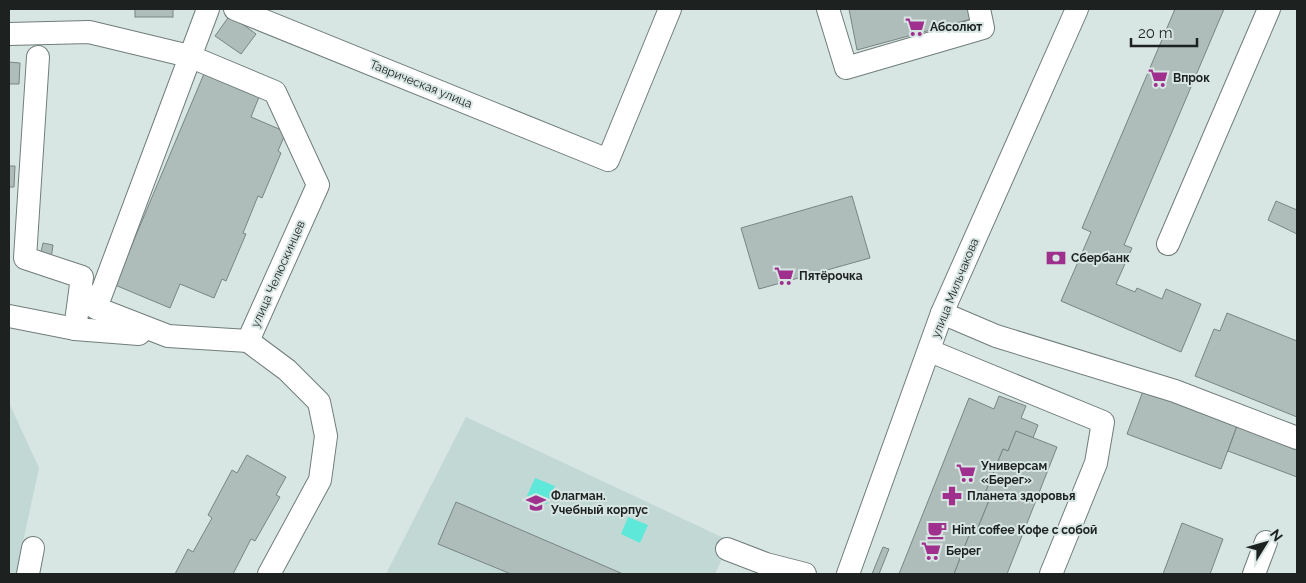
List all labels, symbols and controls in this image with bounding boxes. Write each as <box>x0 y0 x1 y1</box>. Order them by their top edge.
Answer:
scale bar <box>1131 15 1197 47</box>
supermarket icon: Абсолют <box>904 16 926 38</box>
place label: Абсолют <box>930 20 982 34</box>
text: 20 m <box>1138 24 1173 42</box>
street label: Таврическая улица <box>368 57 474 111</box>
supermarket icon: Впрок <box>1147 67 1169 89</box>
place label: Впрок <box>1173 71 1210 85</box>
street label: улица Челюскинцев <box>248 218 308 330</box>
street label: улица Мильчакова <box>929 236 981 340</box>
bank icon: Сбербанк <box>1045 247 1067 269</box>
place label: Сбербанк <box>1071 251 1130 265</box>
supermarket icon: Пятёрочка <box>773 265 795 287</box>
place label: Пятёрочка <box>799 269 863 283</box>
place label: Универсам «Берег» <box>980 459 1048 487</box>
supermarket icon: Универсам «Берег» <box>955 462 977 484</box>
pharmacy icon: Планета здоровья <box>941 485 963 507</box>
place label: Флагман. Учебный корпус <box>550 489 648 517</box>
place label: Планета здоровья <box>967 489 1075 503</box>
school or university icon: Флагман. Учебный корпус <box>525 492 547 514</box>
north arrow <box>1241 518 1291 568</box>
cafe icon: Hint coffee Кофе с собой <box>926 519 948 541</box>
place label: Hint coffee Кофе с собой <box>952 523 1097 537</box>
text: N <box>1267 526 1286 544</box>
supermarket icon: Берег <box>920 540 942 562</box>
place label: Берег <box>946 544 981 558</box>

